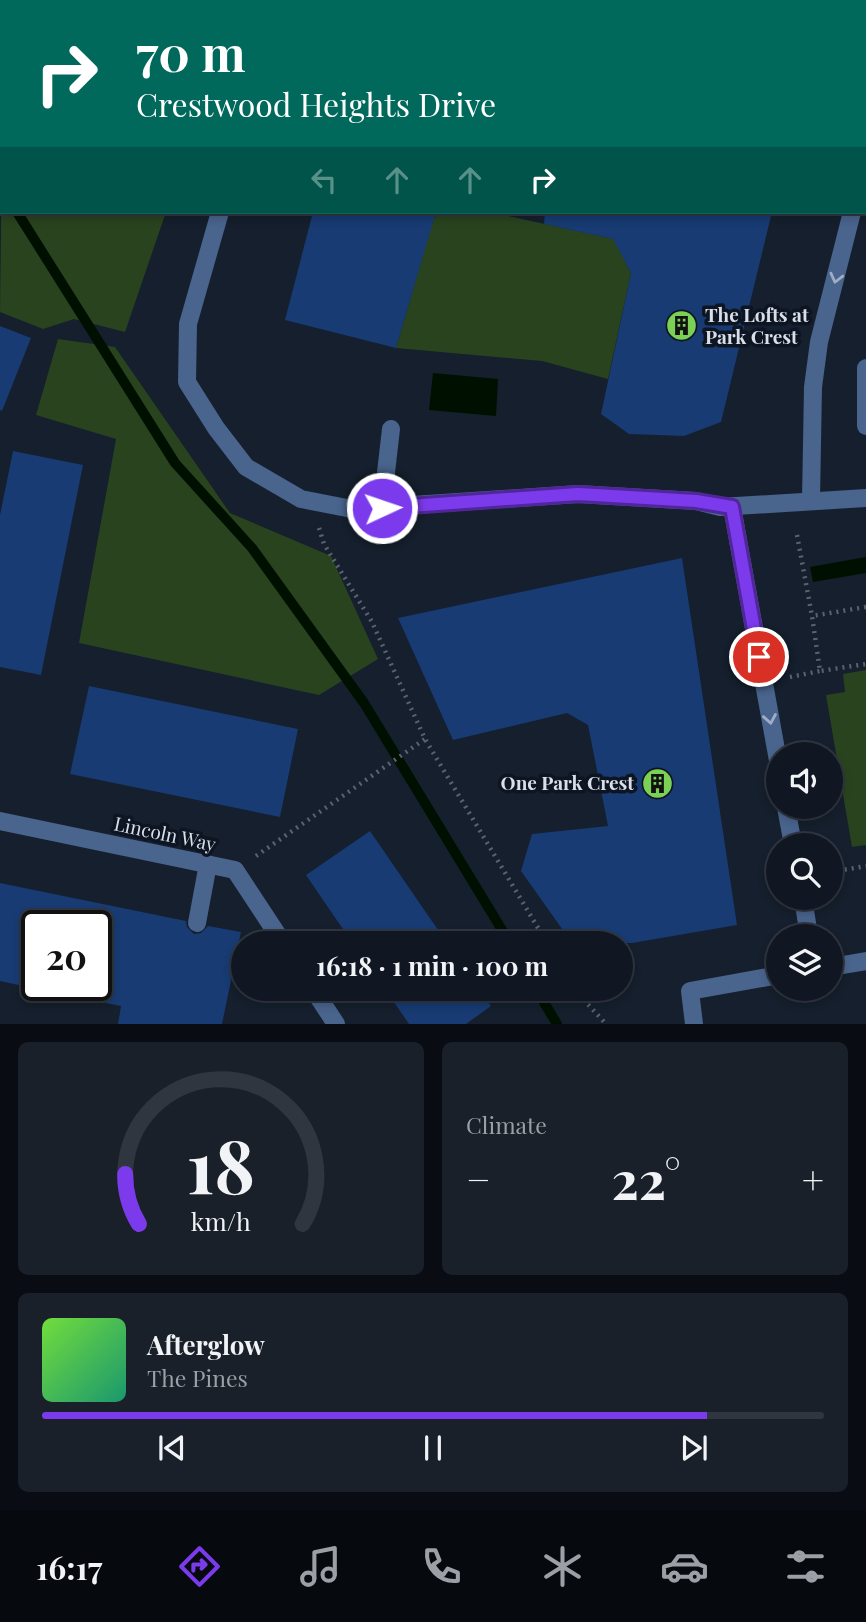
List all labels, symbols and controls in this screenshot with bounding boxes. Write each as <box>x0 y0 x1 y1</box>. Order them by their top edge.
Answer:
text: 70 m <box>136 19 246 84</box>
icon: right <box>21 28 112 119</box>
text: Crestwood Heights Drive <box>136 82 496 125</box>
icon: left <box>305 161 343 199</box>
icon: ahead <box>378 161 416 199</box>
icon: ahead <box>451 161 489 199</box>
icon: right <box>524 161 562 199</box>
one-way arrow <box>830 272 844 284</box>
place label: The Lofts at Park Crest <box>705 301 809 349</box>
building icon: The Lofts at Park Crest <box>665 309 699 343</box>
position arrow <box>345 471 419 545</box>
pin <box>729 627 789 687</box>
icon: arrive <box>740 638 778 676</box>
one-way arrow <box>762 713 777 724</box>
map controls <box>766 742 843 1001</box>
button: sound <box>766 742 843 819</box>
building icon: One Park Crest <box>640 766 674 800</box>
place label: One Park Crest <box>501 769 634 795</box>
street label: Lincoln Way <box>112 810 219 857</box>
button: search <box>766 833 843 910</box>
speed limit sign: 20 <box>21 910 112 1001</box>
button: layers <box>766 924 843 1001</box>
text: 16:18 · 1 min · 100 m <box>316 948 548 983</box>
text: Climate <box>466 1109 547 1140</box>
text: 18 <box>187 1116 255 1213</box>
text: 22° <box>612 1144 681 1213</box>
text: − <box>466 1153 491 1204</box>
text: + <box>802 1153 824 1204</box>
text: km/h <box>191 1204 251 1237</box>
text: Afterglow <box>147 1327 265 1362</box>
text: The Pines <box>147 1362 248 1393</box>
icon: previous <box>153 1429 191 1467</box>
icon: pause <box>414 1429 452 1467</box>
icon: next <box>675 1429 713 1467</box>
icon: directions <box>175 1542 224 1591</box>
icon: music <box>296 1542 345 1591</box>
icon: phone <box>417 1542 466 1591</box>
icon: climate <box>538 1542 587 1591</box>
icon: car <box>660 1542 709 1591</box>
icon: filters <box>781 1542 830 1591</box>
text: 16:17 <box>36 1545 102 1588</box>

